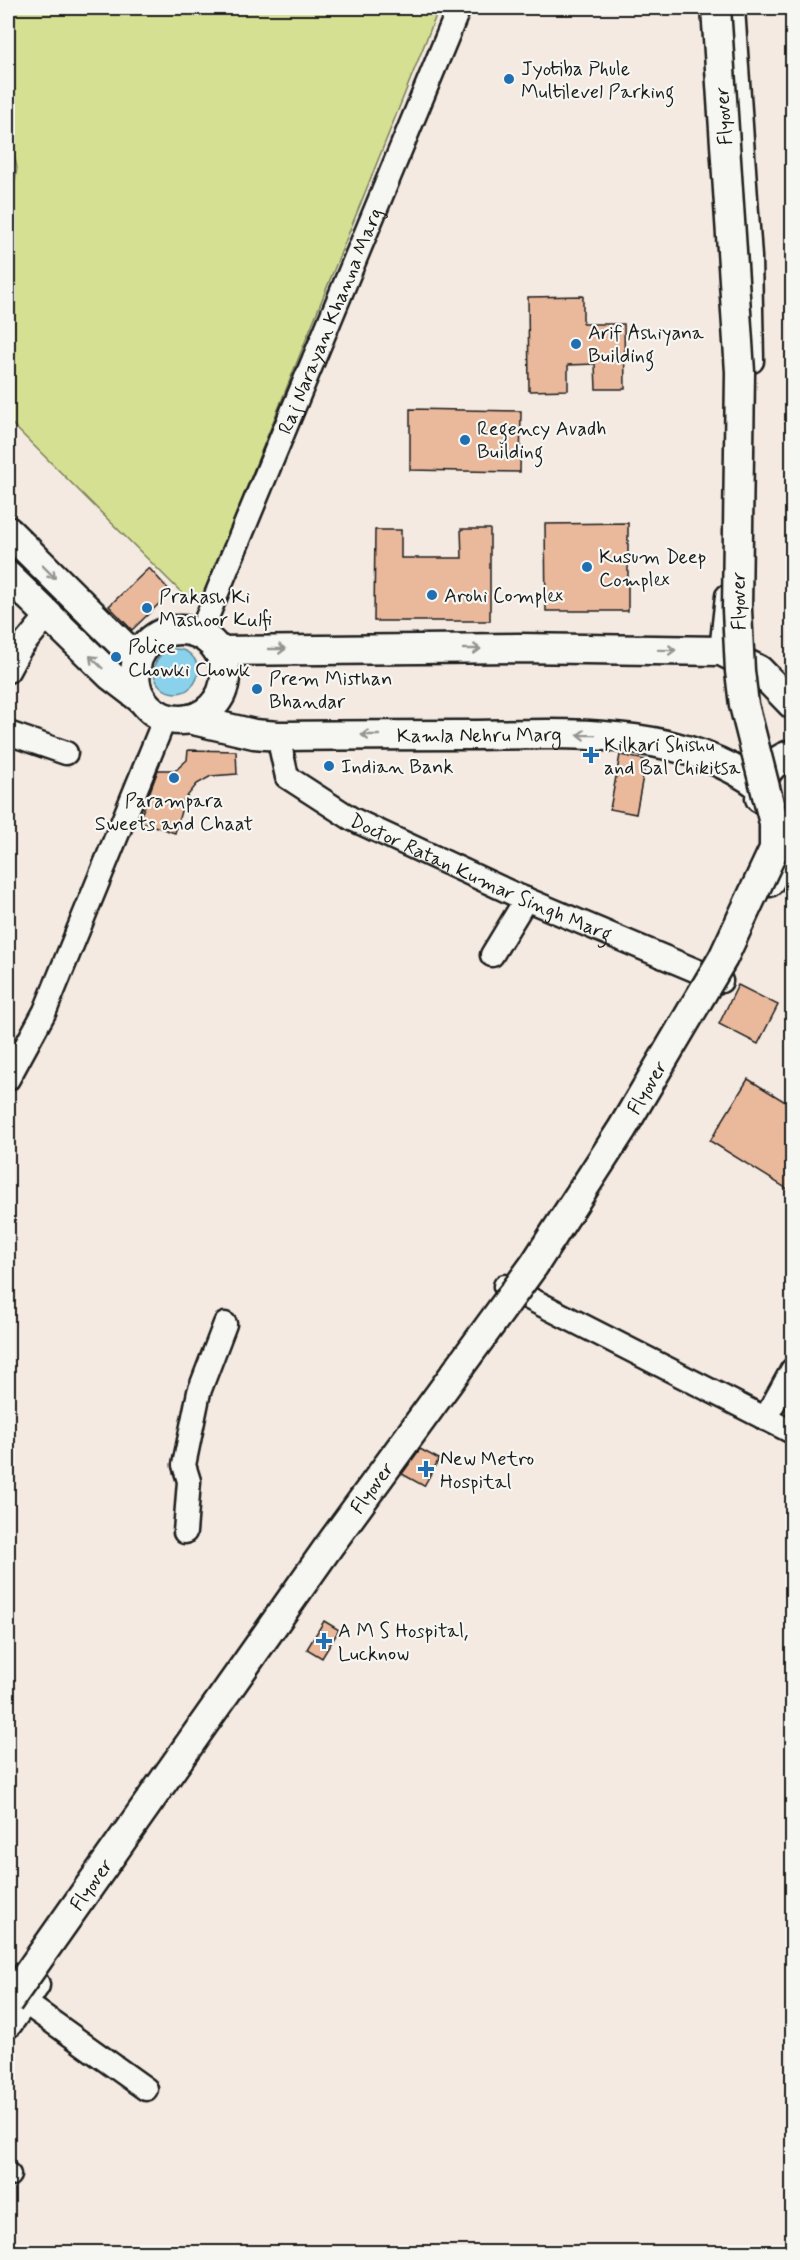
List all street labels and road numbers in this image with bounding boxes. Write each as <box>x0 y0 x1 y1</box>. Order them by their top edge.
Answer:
street label: Flyover <box>709 86 740 146</box>
street label: Raj Narayan Khanna Marg <box>272 204 390 439</box>
street label: Flyover <box>725 571 754 631</box>
street label: Kamla Nehru Marg <box>397 722 562 750</box>
street label: Doctor Ratan Kumar Singh Marg <box>345 808 616 951</box>
street label: Flyover <box>621 1056 675 1120</box>
street label: Flyover <box>345 1457 401 1520</box>
street label: Flyover <box>64 1853 120 1917</box>

